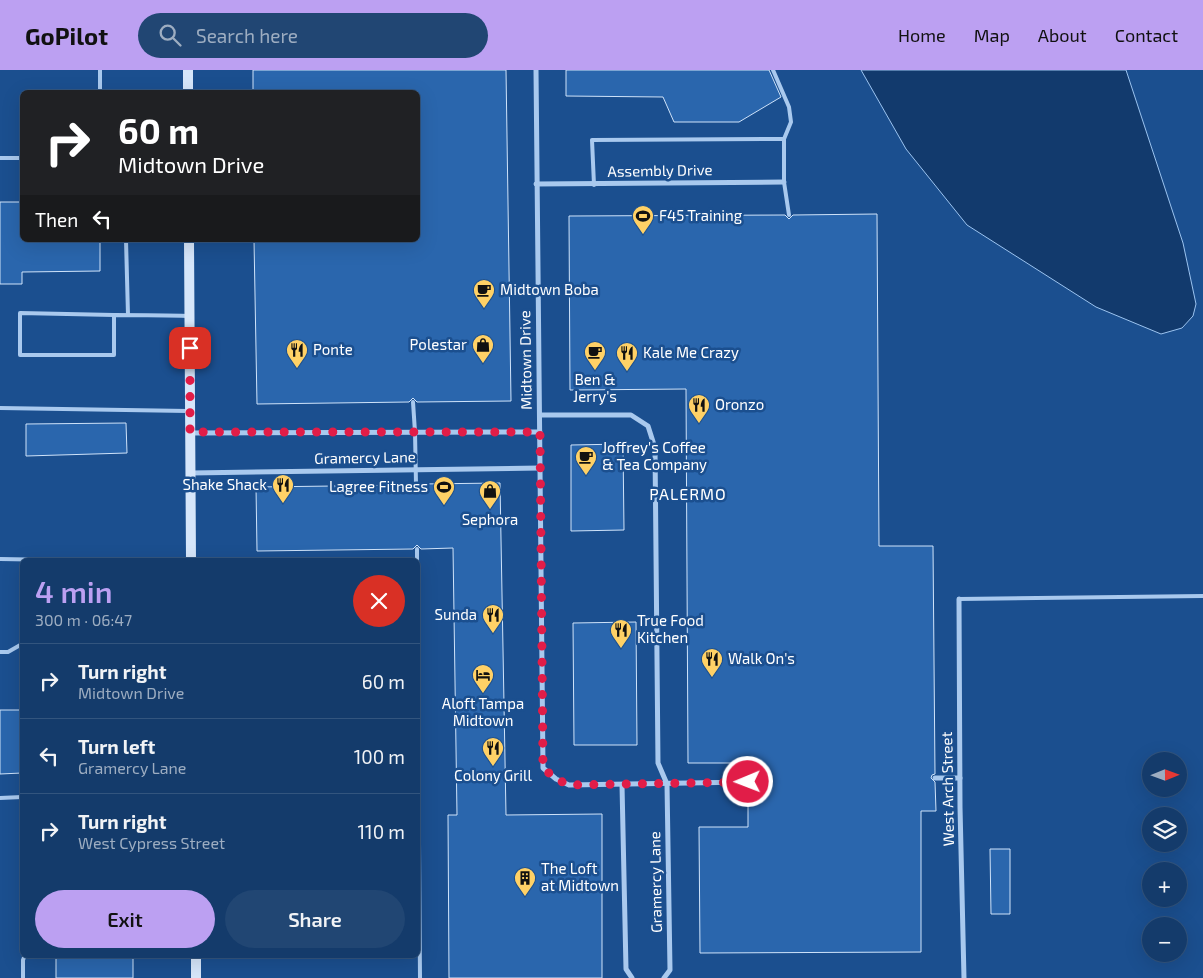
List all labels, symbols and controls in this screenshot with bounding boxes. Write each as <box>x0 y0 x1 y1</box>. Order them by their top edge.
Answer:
search box <box>138 13 488 58</box>
text: GoPilot <box>25 21 108 50</box>
icon: search <box>156 21 184 49</box>
text: Search here <box>196 24 298 47</box>
text: Home <box>898 24 946 46</box>
text: Map <box>974 24 1010 46</box>
text: About <box>1038 24 1087 46</box>
text: Contact <box>1115 24 1178 46</box>
text: 60 m <box>118 109 199 151</box>
icon: right <box>35 110 100 175</box>
text: Midtown Drive <box>118 151 264 177</box>
street label: Assembly Drive <box>607 160 713 180</box>
sports icon: F45 Training <box>631 204 655 235</box>
icon: left <box>88 205 116 233</box>
place label: F45 Training <box>659 206 743 224</box>
text: Then <box>35 208 78 231</box>
cafe icon: Midtown Boba <box>472 278 496 309</box>
place label: Midtown Boba <box>500 280 599 298</box>
street label: Midtown Drive <box>515 310 535 410</box>
pin <box>169 327 211 369</box>
shop icon: Polestar <box>471 333 495 364</box>
icon: arrive <box>176 334 204 362</box>
place label: Polestar <box>410 335 467 353</box>
restaurant icon: Ponte <box>285 338 309 369</box>
place label: Ponte <box>313 340 353 358</box>
cafe icon: Ben & Jerry's <box>583 340 607 371</box>
restaurant icon: Kale Me Crazy <box>615 341 639 372</box>
place label: Kale Me Crazy <box>643 343 739 361</box>
place label: Ben & Jerry's <box>573 370 617 405</box>
restaurant icon: Oronzo <box>687 393 711 424</box>
place label: Oronzo <box>715 395 764 413</box>
place label: Joffrey's Coffee & Tea Company <box>602 438 707 473</box>
cafe icon: Joffrey's Coffee & Tea Company <box>574 445 598 476</box>
street label: Gramercy Lane <box>314 447 416 467</box>
restaurant icon: Shake Shack <box>271 473 295 504</box>
place label: Shake Shack <box>182 475 267 493</box>
sports icon: Lagree Fitness <box>432 475 456 506</box>
place label: Lagree Fitness <box>329 477 428 495</box>
shop icon: Sephora <box>478 479 502 510</box>
district label: PALERMO <box>649 484 727 503</box>
place label: Sephora <box>462 510 518 528</box>
text: 4 min <box>35 573 113 609</box>
button: close <box>353 575 405 627</box>
restaurant icon: Sunda <box>481 603 505 634</box>
place label: Sunda <box>434 605 477 623</box>
text: 300 m · 06:47 <box>35 610 132 629</box>
place label: True Food Kitchen <box>637 611 704 646</box>
restaurant icon: True Food Kitchen <box>609 618 633 649</box>
restaurant icon: Walk On's <box>700 647 724 678</box>
place label: Walk On's <box>728 649 795 667</box>
text: Turn right <box>78 660 166 683</box>
hotel icon: Aloft Tampa Midtown <box>471 663 495 694</box>
icon: right <box>35 667 63 695</box>
text: 60 m <box>362 670 405 693</box>
text: Midtown Drive <box>78 683 184 702</box>
place label: Aloft Tampa Midtown <box>442 694 524 729</box>
street label: West Arch Street <box>937 731 957 846</box>
text: Turn left <box>78 735 155 758</box>
restaurant icon: Colony Grill <box>481 736 505 767</box>
icon: left <box>35 742 63 770</box>
text: 100 m <box>354 745 405 768</box>
north arrow <box>1142 752 1188 798</box>
map controls <box>1142 752 1187 962</box>
position arrow <box>721 755 773 807</box>
text: Gramercy Lane <box>78 758 186 777</box>
place label: Colony Grill <box>454 766 532 784</box>
button: layers <box>1142 807 1187 852</box>
text: Turn right <box>78 810 166 833</box>
icon: right <box>35 817 63 845</box>
text: 110 m <box>358 820 405 843</box>
street label: Gramercy Lane <box>645 831 665 933</box>
text: West Cypress Street <box>78 833 225 852</box>
place label: The Loft at Midtown <box>541 859 619 894</box>
button: + <box>1142 862 1187 907</box>
building icon: The Loft at Midtown <box>513 866 537 897</box>
button: Exit <box>35 890 215 948</box>
button: Share <box>225 890 405 948</box>
button: − <box>1142 917 1187 962</box>

